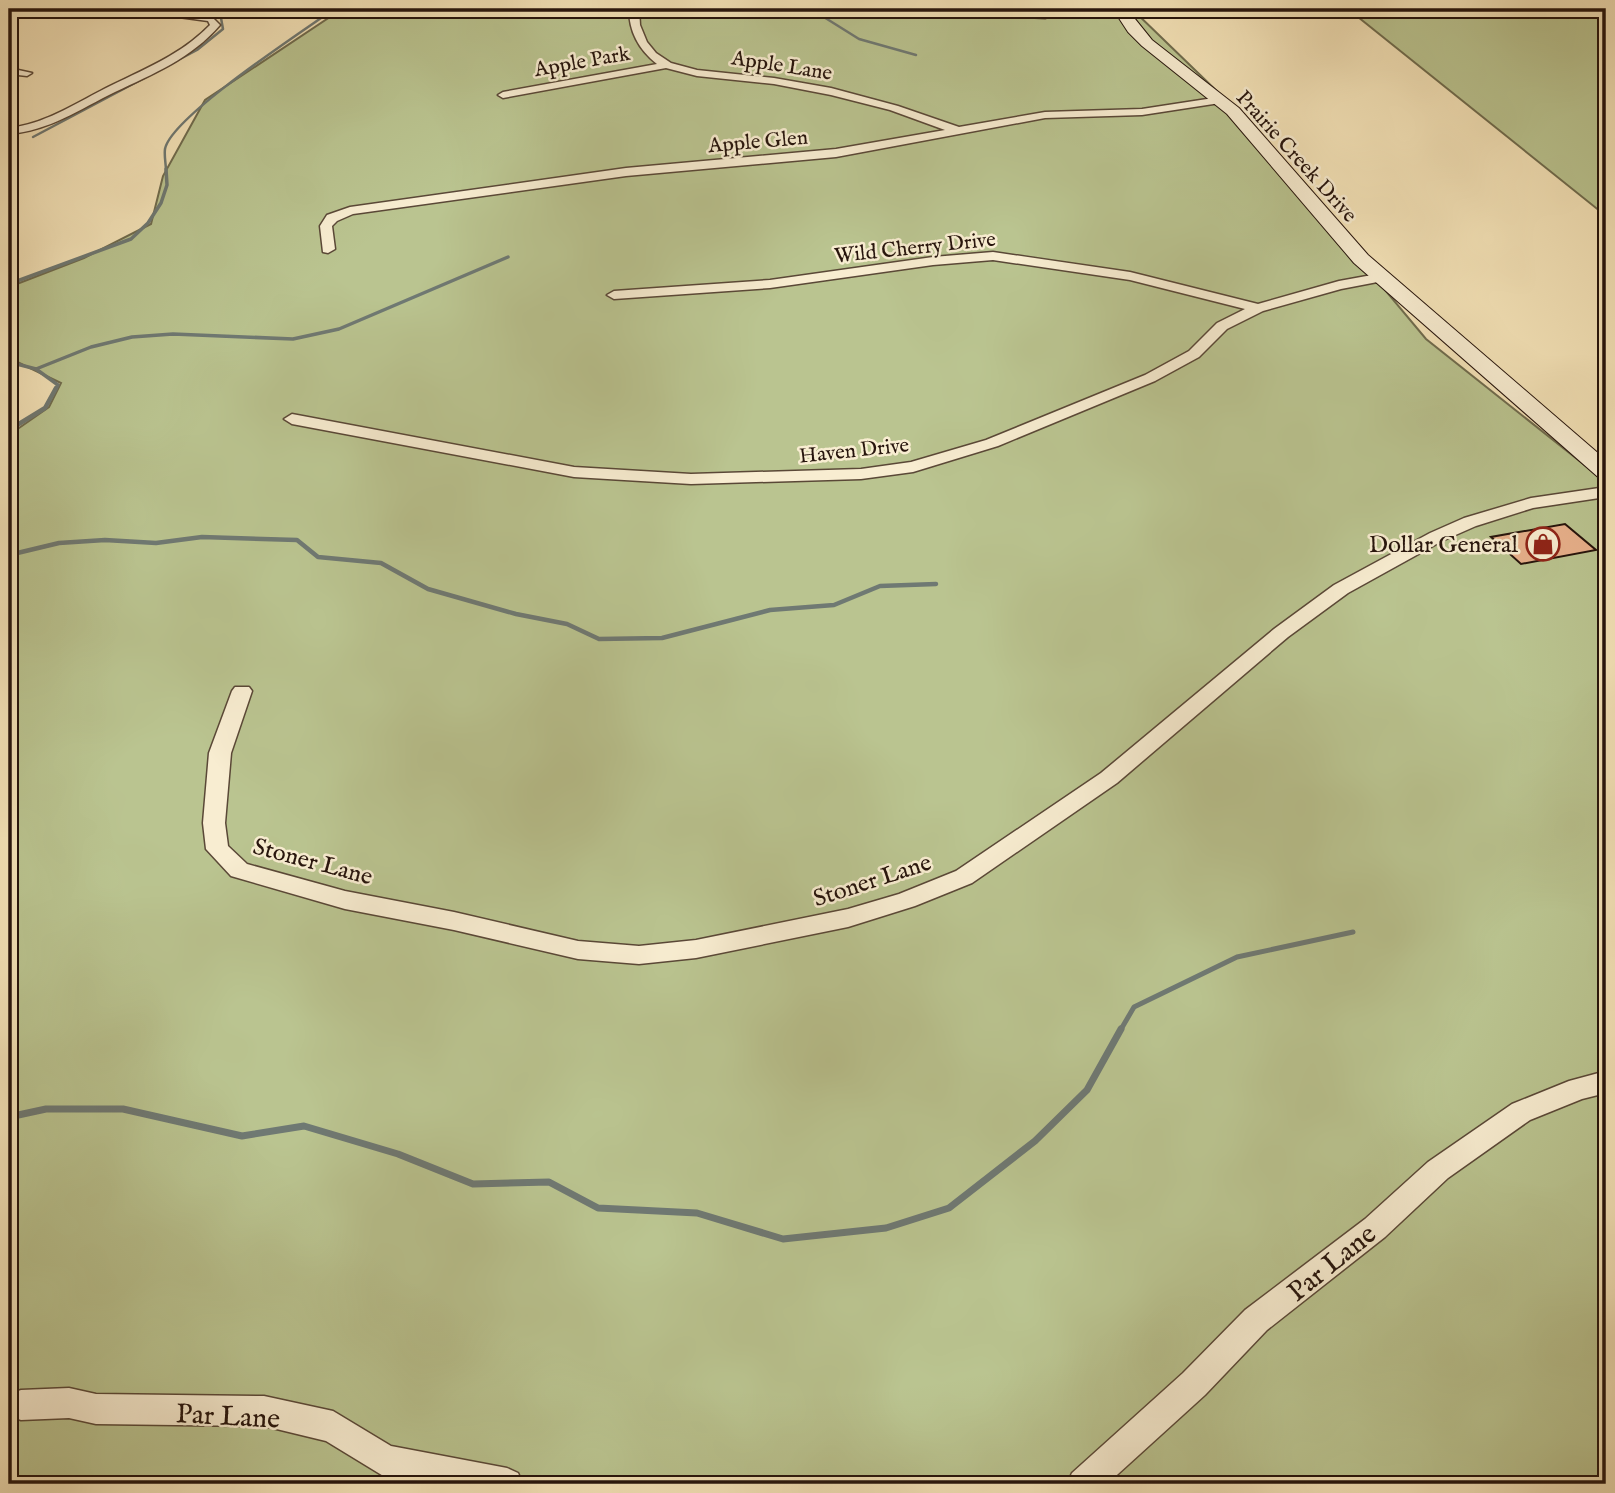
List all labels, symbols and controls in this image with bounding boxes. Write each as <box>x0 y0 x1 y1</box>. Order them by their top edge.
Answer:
street label: Apple Park <box>531 41 633 84</box>
street label: Apple Lane <box>729 45 834 88</box>
street label: Prairie Creek Drive <box>1229 85 1363 229</box>
street label: Apple Glen <box>706 125 809 160</box>
street label: Wild Cherry Drive <box>833 227 998 270</box>
street label: Haven Drive <box>798 432 911 471</box>
shop icon: Dollar General <box>1524 525 1562 563</box>
place label: Dollar General <box>1369 530 1518 561</box>
street label: Stoner Lane <box>249 832 376 893</box>
street label: Stoner Lane <box>809 848 935 915</box>
street label: Par Lane <box>1281 1217 1384 1310</box>
street label: Par Lane <box>175 1397 281 1438</box>

